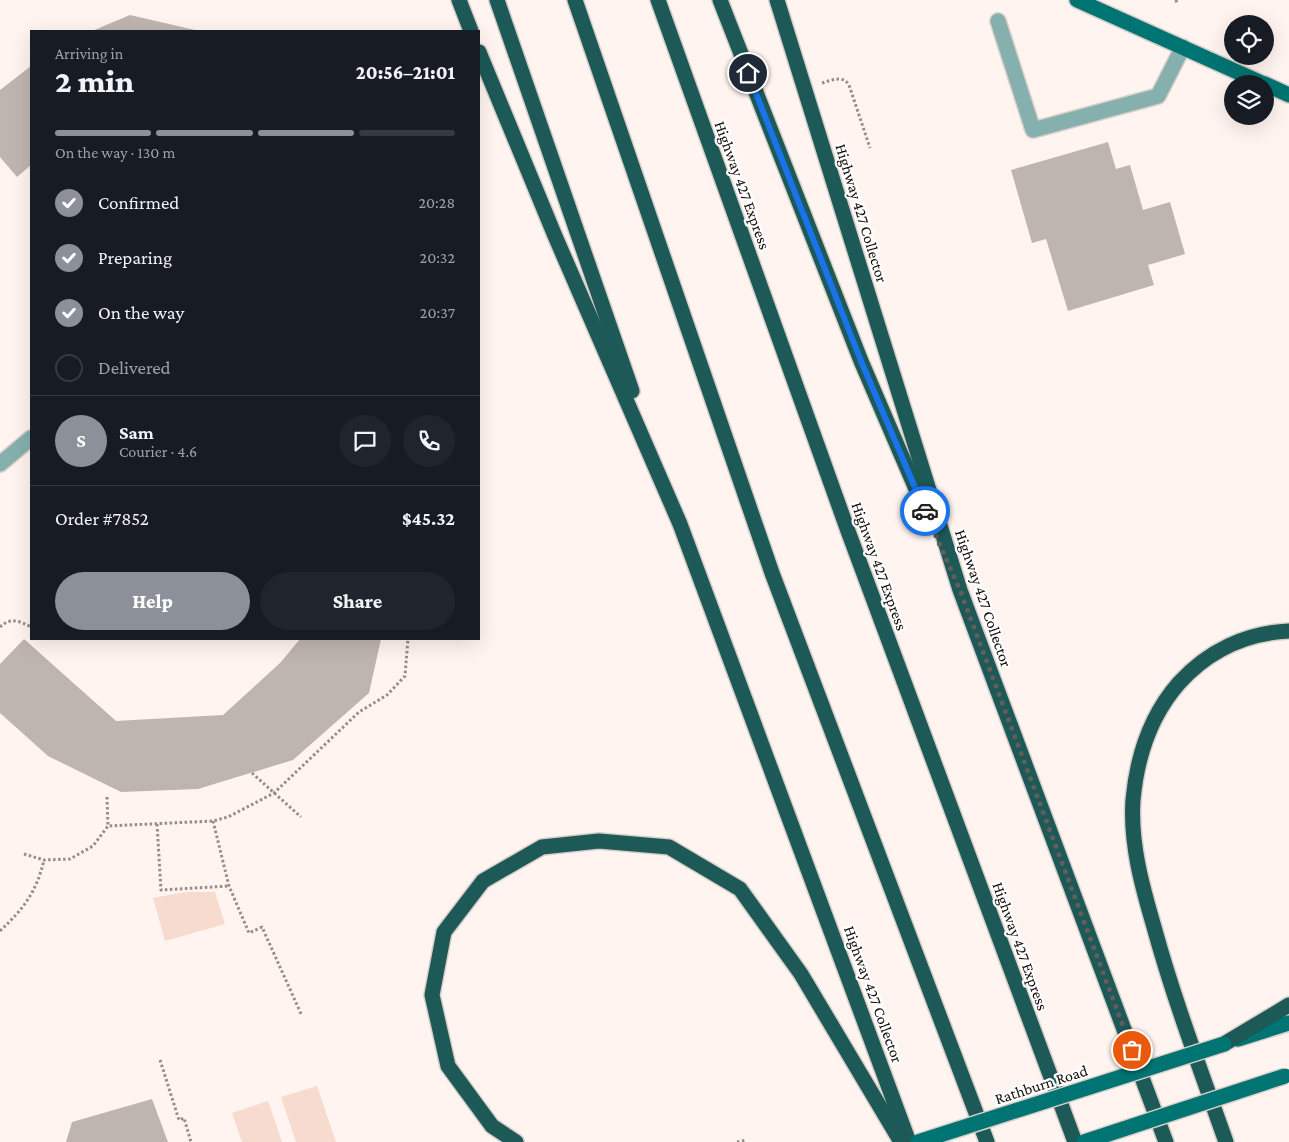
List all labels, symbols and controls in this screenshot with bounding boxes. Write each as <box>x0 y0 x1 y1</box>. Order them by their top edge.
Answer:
map controls <box>1224 15 1274 125</box>
button: locate <box>1224 15 1274 65</box>
text: Arriving in <box>55 45 123 62</box>
pin <box>727 52 769 94</box>
icon: home <box>734 59 762 87</box>
text: 20:56–21:01 <box>356 62 455 83</box>
text: 2 min <box>55 63 134 99</box>
button: layers <box>1224 75 1274 125</box>
street label: Highway 427 Express <box>710 119 774 252</box>
street label: Highway 427 Collector <box>831 142 891 285</box>
text: On the way · 130 m <box>55 144 175 161</box>
icon: check <box>55 189 83 217</box>
text: Confirmed <box>98 192 179 213</box>
text: 20:28 <box>418 194 455 211</box>
icon: check <box>55 244 83 272</box>
text: Preparing <box>98 247 172 268</box>
text: 20:32 <box>420 249 455 266</box>
icon: check <box>55 299 83 327</box>
text: On the way <box>98 302 184 323</box>
text: 20:37 <box>420 304 455 321</box>
text: Delivered <box>98 357 171 378</box>
button: chat <box>339 415 391 467</box>
button: phone <box>403 415 455 467</box>
text: Sam <box>119 422 154 443</box>
text: S <box>76 430 86 451</box>
text: Courier · 4.6 <box>119 443 197 460</box>
courier <box>900 486 950 536</box>
icon: car <box>911 497 939 525</box>
street label: Highway 427 Express <box>847 500 911 633</box>
text: Order #7852 <box>55 508 149 529</box>
text: $45.32 <box>402 508 455 529</box>
street label: Highway 427 Collector <box>951 527 1015 670</box>
button: Help <box>55 572 250 630</box>
button: Share <box>260 572 455 630</box>
street label: Highway 427 Express <box>988 880 1052 1013</box>
street label: Highway 427 Collector <box>840 923 906 1066</box>
pin <box>1111 1029 1153 1071</box>
icon: bag <box>1118 1036 1146 1064</box>
street label: Rathburn Road <box>993 1061 1090 1107</box>

